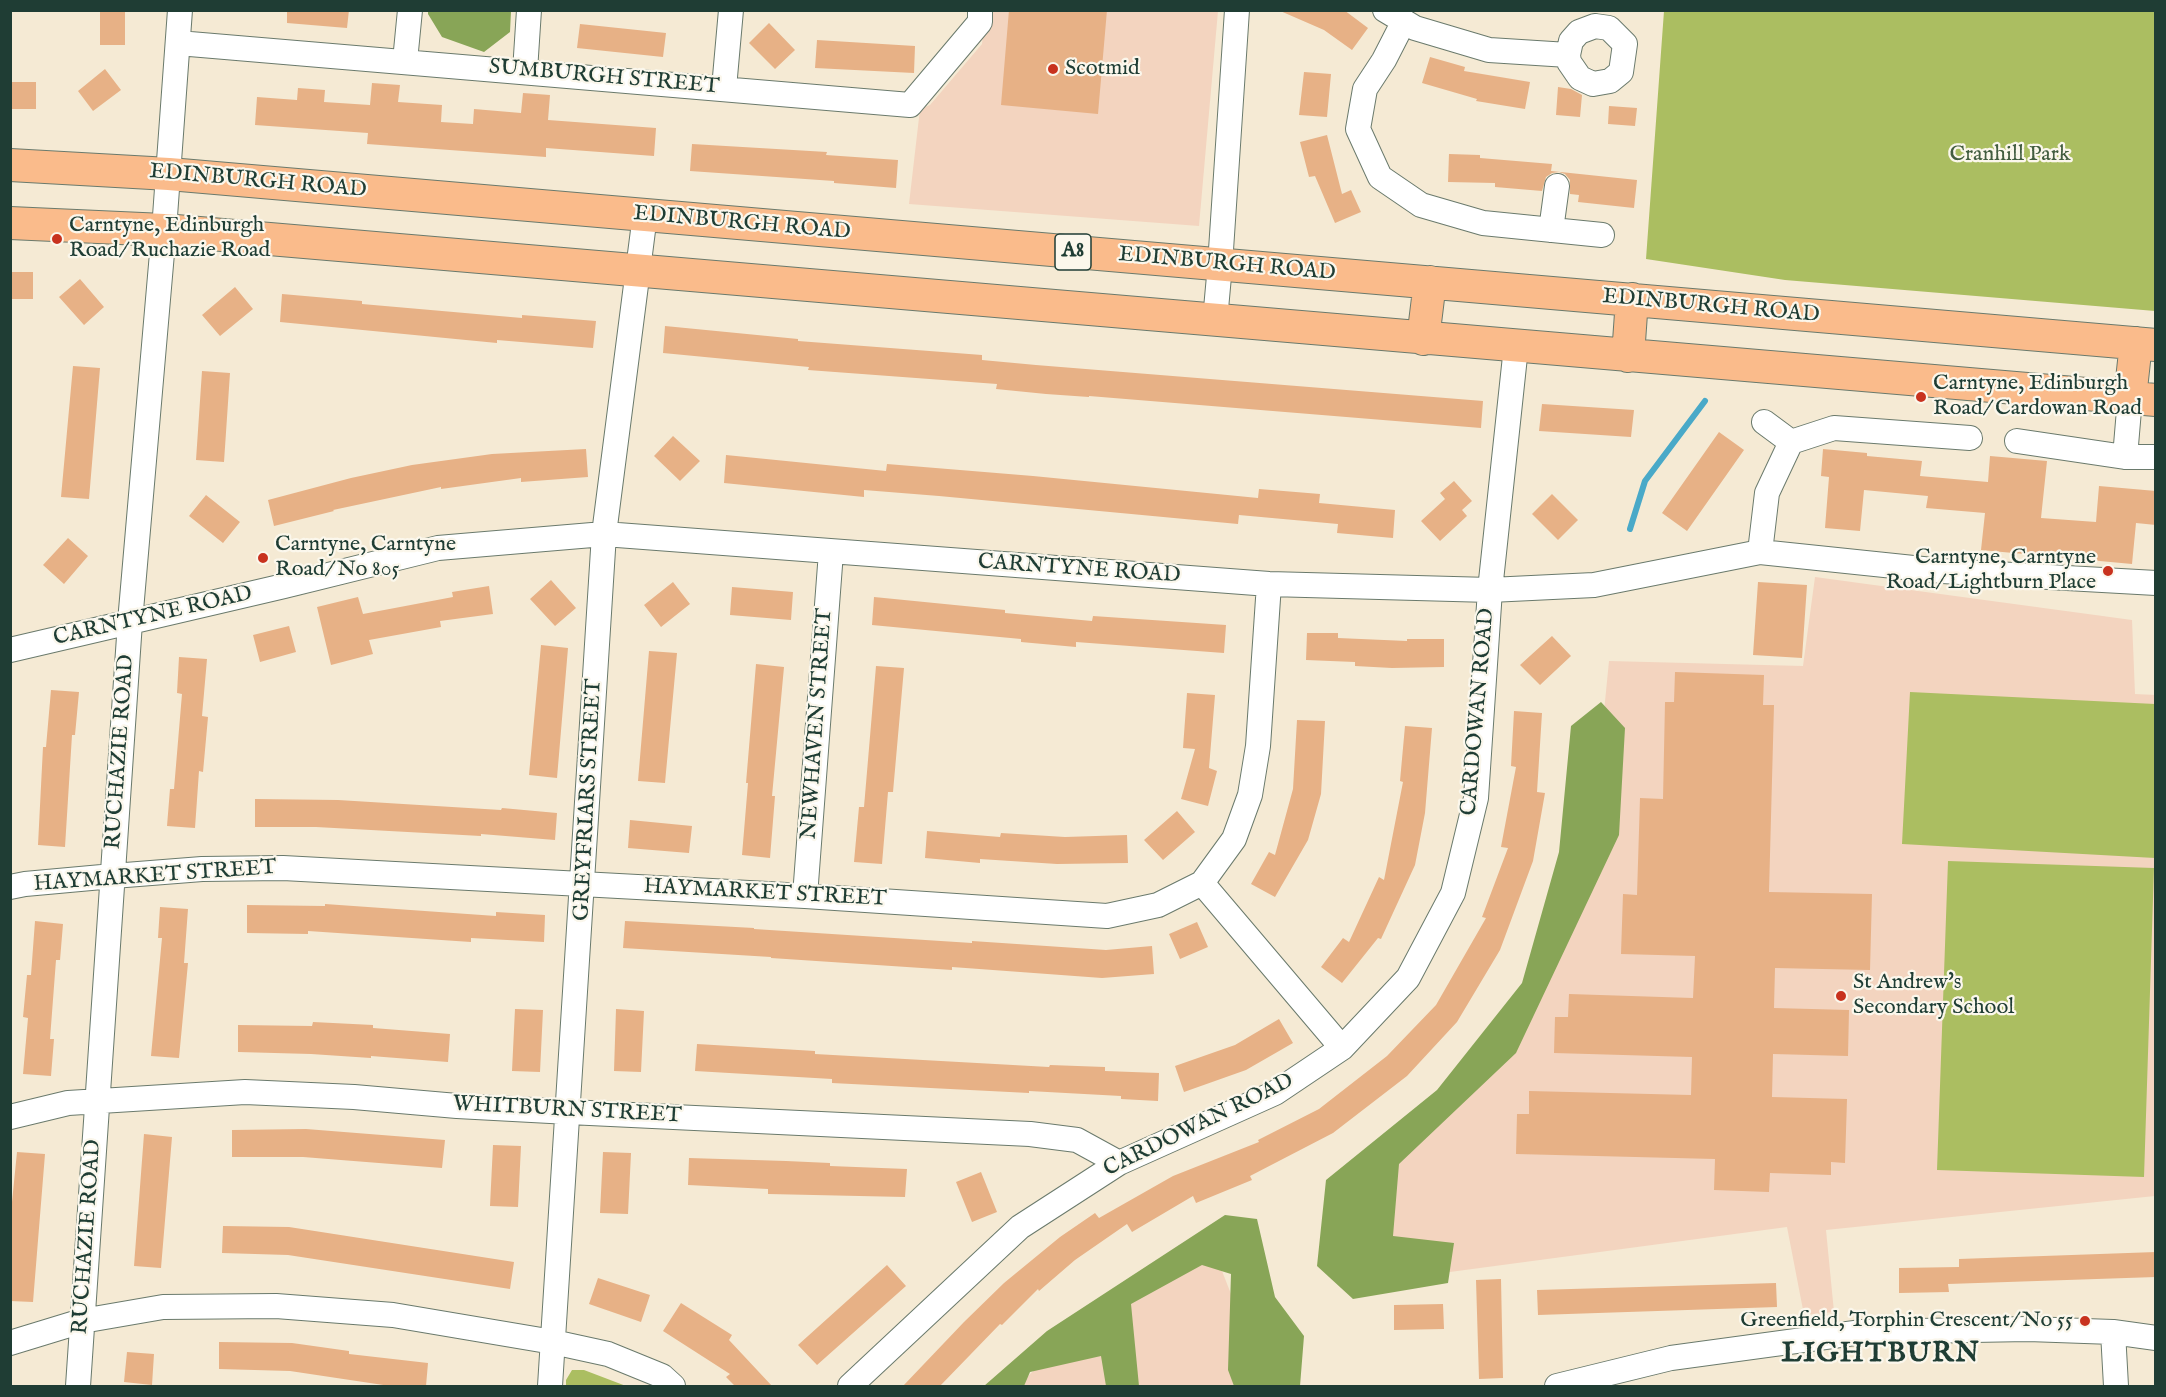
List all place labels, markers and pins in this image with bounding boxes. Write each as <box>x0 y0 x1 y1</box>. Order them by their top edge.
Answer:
place label: Scotmid <box>1065 56 1140 82</box>
marker: Scotmid <box>1046 62 1060 76</box>
place label: Carntyne, Edinburgh Road/ Ruchazie Road <box>69 213 270 264</box>
marker: Carntyne, Edinburgh Road/ Ruchazie Road <box>50 232 64 246</box>
place label: Carntyne, Edinburgh Road/ Cardowan Road <box>1933 371 2142 422</box>
marker: Carntyne, Edinburgh Road/ Cardowan Road <box>1914 390 1928 404</box>
place label: Carntyne, Carntyne Road/ No 805 <box>275 532 456 584</box>
place label: Carntyne, Carntyne Road/ Lightburn Place <box>1886 545 2096 596</box>
marker: Carntyne, Carntyne Road/ No 805 <box>256 551 270 565</box>
marker: Carntyne, Carntyne Road/ Lightburn Place <box>2101 564 2115 578</box>
place label: St Andrew's Secondary School <box>1853 970 2014 1022</box>
marker: St Andrew's Secondary School <box>1834 989 1848 1003</box>
place label: Greenfield, Torphin Crescent/ No 55 <box>1740 1308 2073 1334</box>
marker: Greenfield, Torphin Crescent/ No 55 <box>2078 1314 2092 1328</box>

